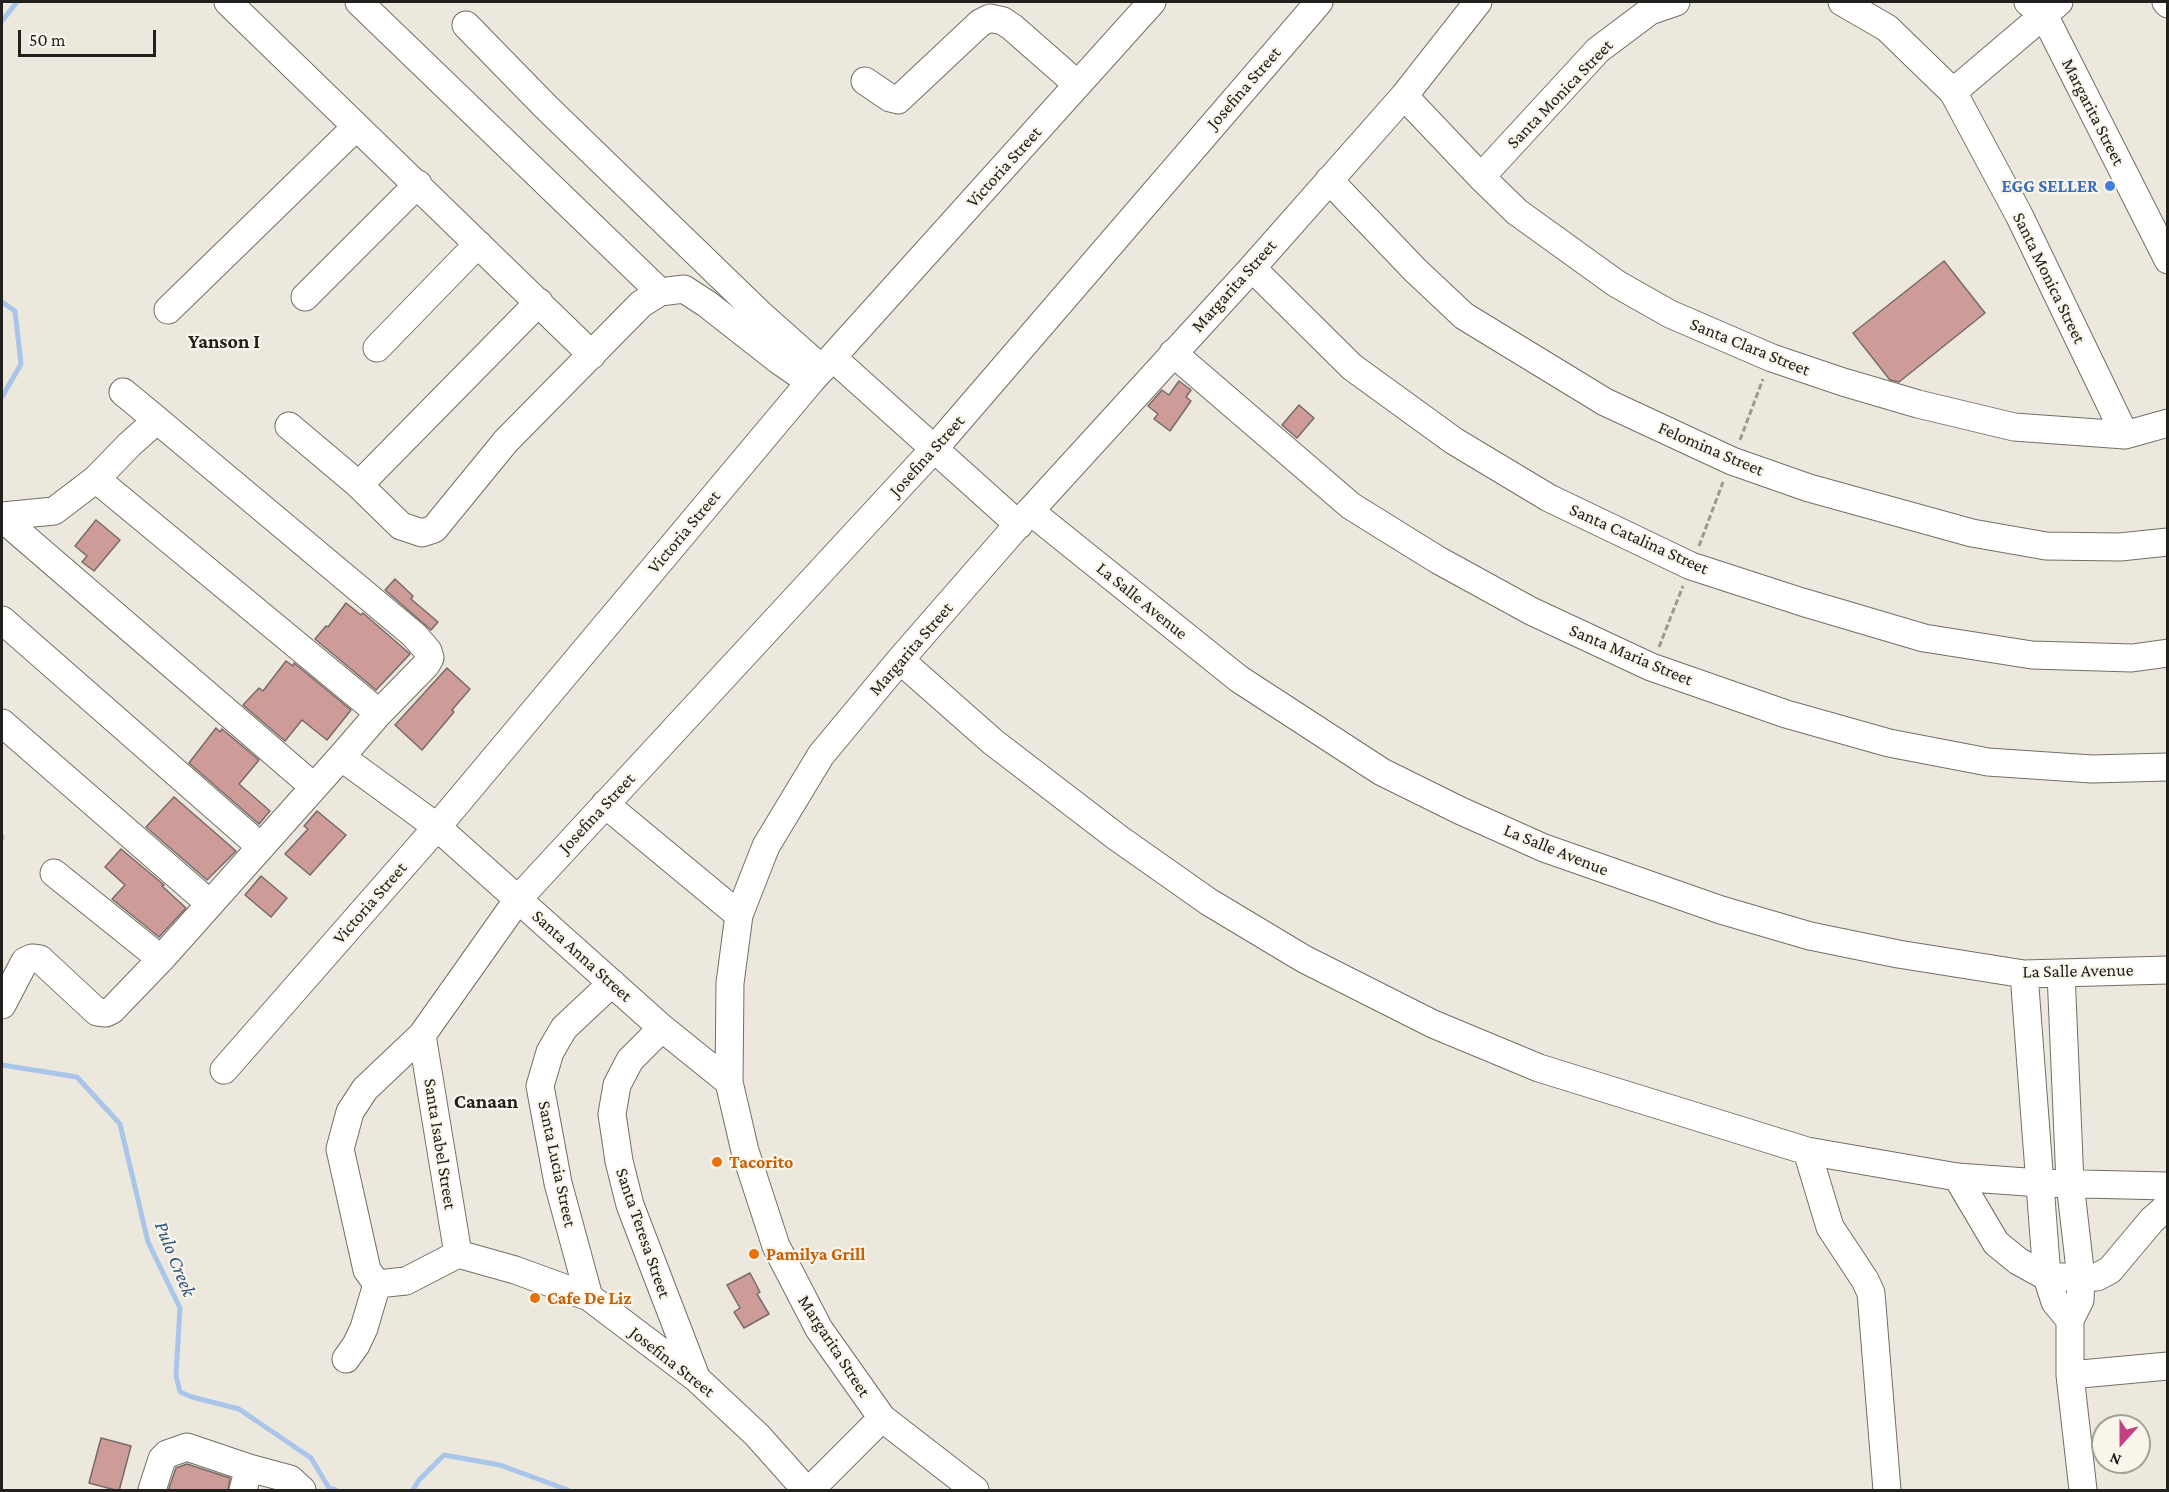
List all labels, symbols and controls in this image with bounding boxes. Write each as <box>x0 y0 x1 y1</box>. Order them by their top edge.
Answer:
scale bar <box>21 18 159 56</box>
text: 50 m <box>29 30 66 50</box>
street label: Santa Monica Street <box>1502 35 1618 153</box>
street label: Josefina Street <box>1202 42 1286 134</box>
street label: Margarita Street <box>2057 55 2129 169</box>
street label: Victoria Street <box>962 122 1046 212</box>
place label: EGG SELLER <box>2001 175 2098 197</box>
marker: EGG SELLER <box>2103 179 2117 193</box>
street label: Santa Monica Street <box>2008 209 2090 347</box>
street label: Margarita Street <box>1187 235 1281 337</box>
street label: Santa Clara Street <box>1687 313 1813 381</box>
district label: Yanson I <box>188 330 260 354</box>
street label: Josefina Street <box>885 411 969 501</box>
street label: Felomina Street <box>1655 417 1767 481</box>
street label: Victoria Street <box>643 486 725 578</box>
street label: Santa Catalina Street <box>1566 499 1712 579</box>
street label: La Salle Avenue <box>1092 558 1192 644</box>
street label: Margarita Street <box>864 598 958 700</box>
street label: Santa Maria Street <box>1566 619 1696 691</box>
street label: Josefina Street <box>554 768 640 858</box>
street label: La Salle Avenue <box>1500 819 1612 881</box>
street label: Victoria Street <box>328 857 412 949</box>
street label: Santa Anna Street <box>527 905 637 1007</box>
street label: La Salle Avenue <box>2022 959 2134 983</box>
street label: Santa Isabel Street <box>419 1077 461 1211</box>
district label: Canaan <box>454 1090 518 1114</box>
street label: Santa Lucia Street <box>533 1099 581 1229</box>
place label: Tacorito <box>729 1151 793 1173</box>
marker: Tacorito <box>710 1155 724 1169</box>
street label: Santa Teresa Street <box>611 1165 675 1301</box>
water label: Pulo Creek <box>149 1218 201 1300</box>
place label: Pamilya Grill <box>766 1243 865 1265</box>
marker: Pamilya Grill <box>747 1247 761 1261</box>
place label: Cafe De Liz <box>547 1287 632 1309</box>
marker: Cafe De Liz <box>528 1291 542 1305</box>
street label: Margarita Street <box>793 1291 875 1401</box>
street label: Josefina Street <box>625 1322 719 1402</box>
north arrow <box>2091 1414 2151 1474</box>
text: N <box>2107 1450 2123 1469</box>

